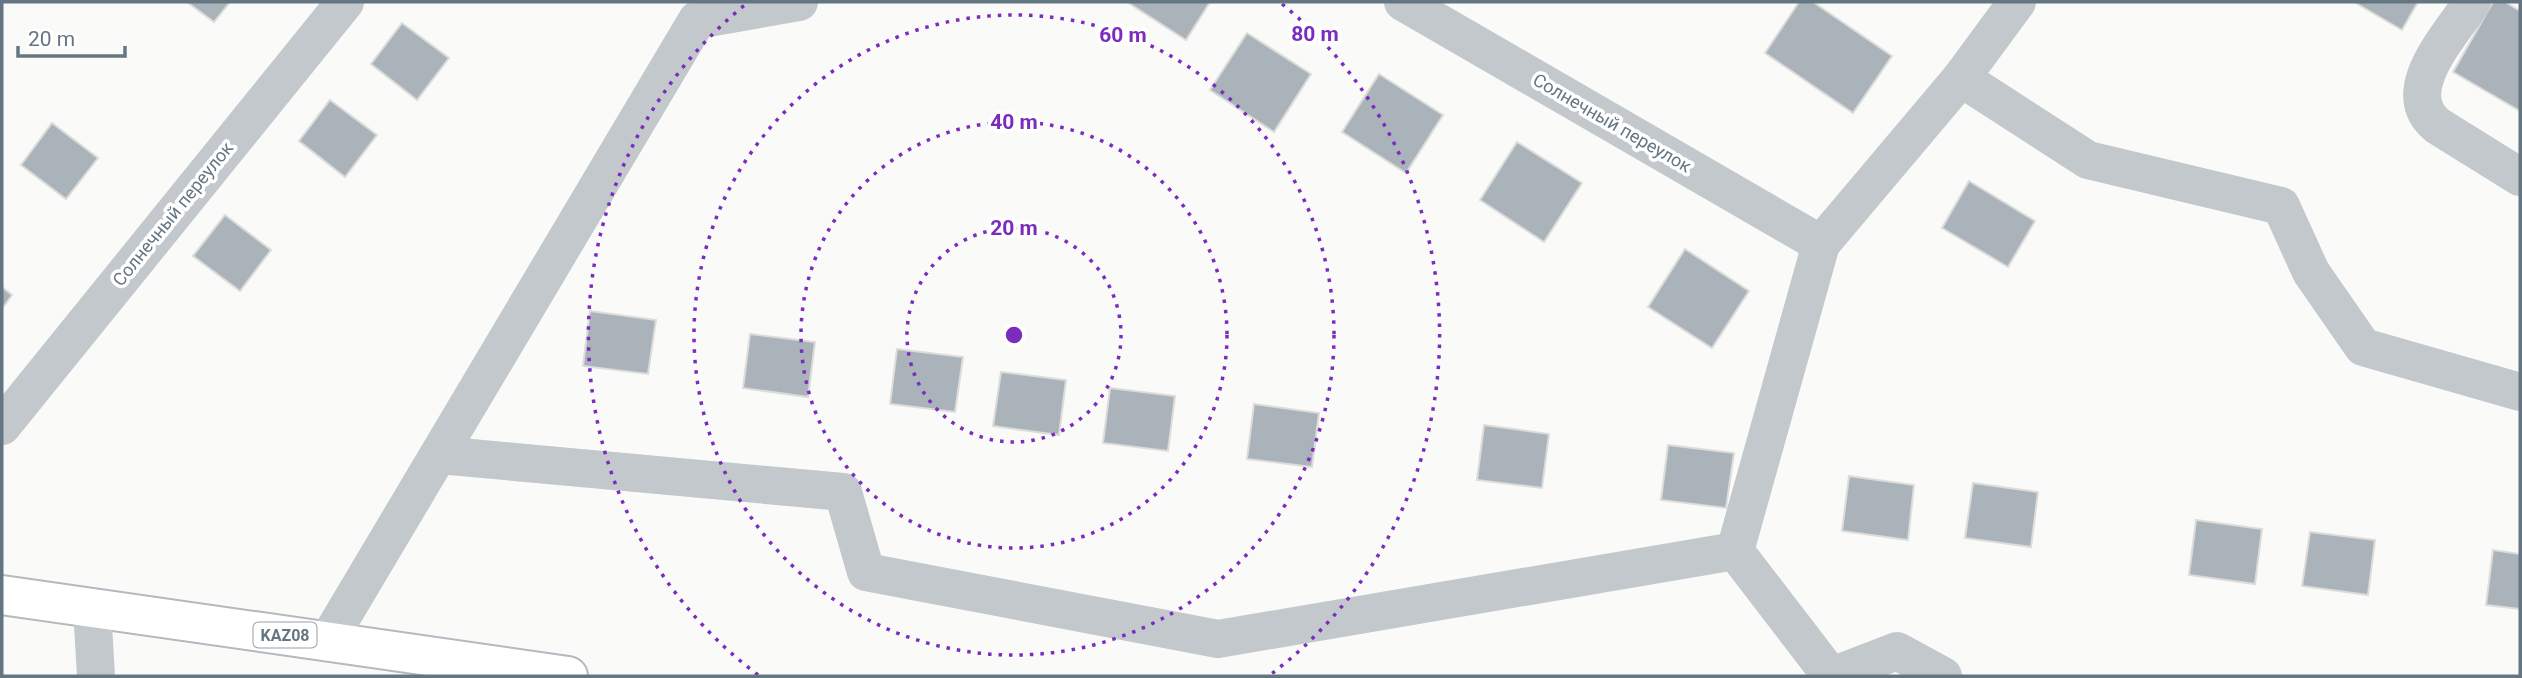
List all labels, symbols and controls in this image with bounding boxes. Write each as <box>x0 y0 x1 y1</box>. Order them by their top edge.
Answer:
scale bar <box>18 14 124 58</box>
text: 80 m <box>1291 22 1339 46</box>
text: 60 m <box>1099 23 1147 47</box>
text: 20 m <box>28 27 75 51</box>
street label: Солнечный переулок <box>1529 69 1695 177</box>
text: 40 m <box>990 110 1038 134</box>
street label: Солнечный переулок <box>108 137 237 290</box>
text: 20 m <box>990 216 1038 240</box>
centre of rings <box>1002 323 1026 347</box>
road number: KAZ08 <box>254 622 316 648</box>

